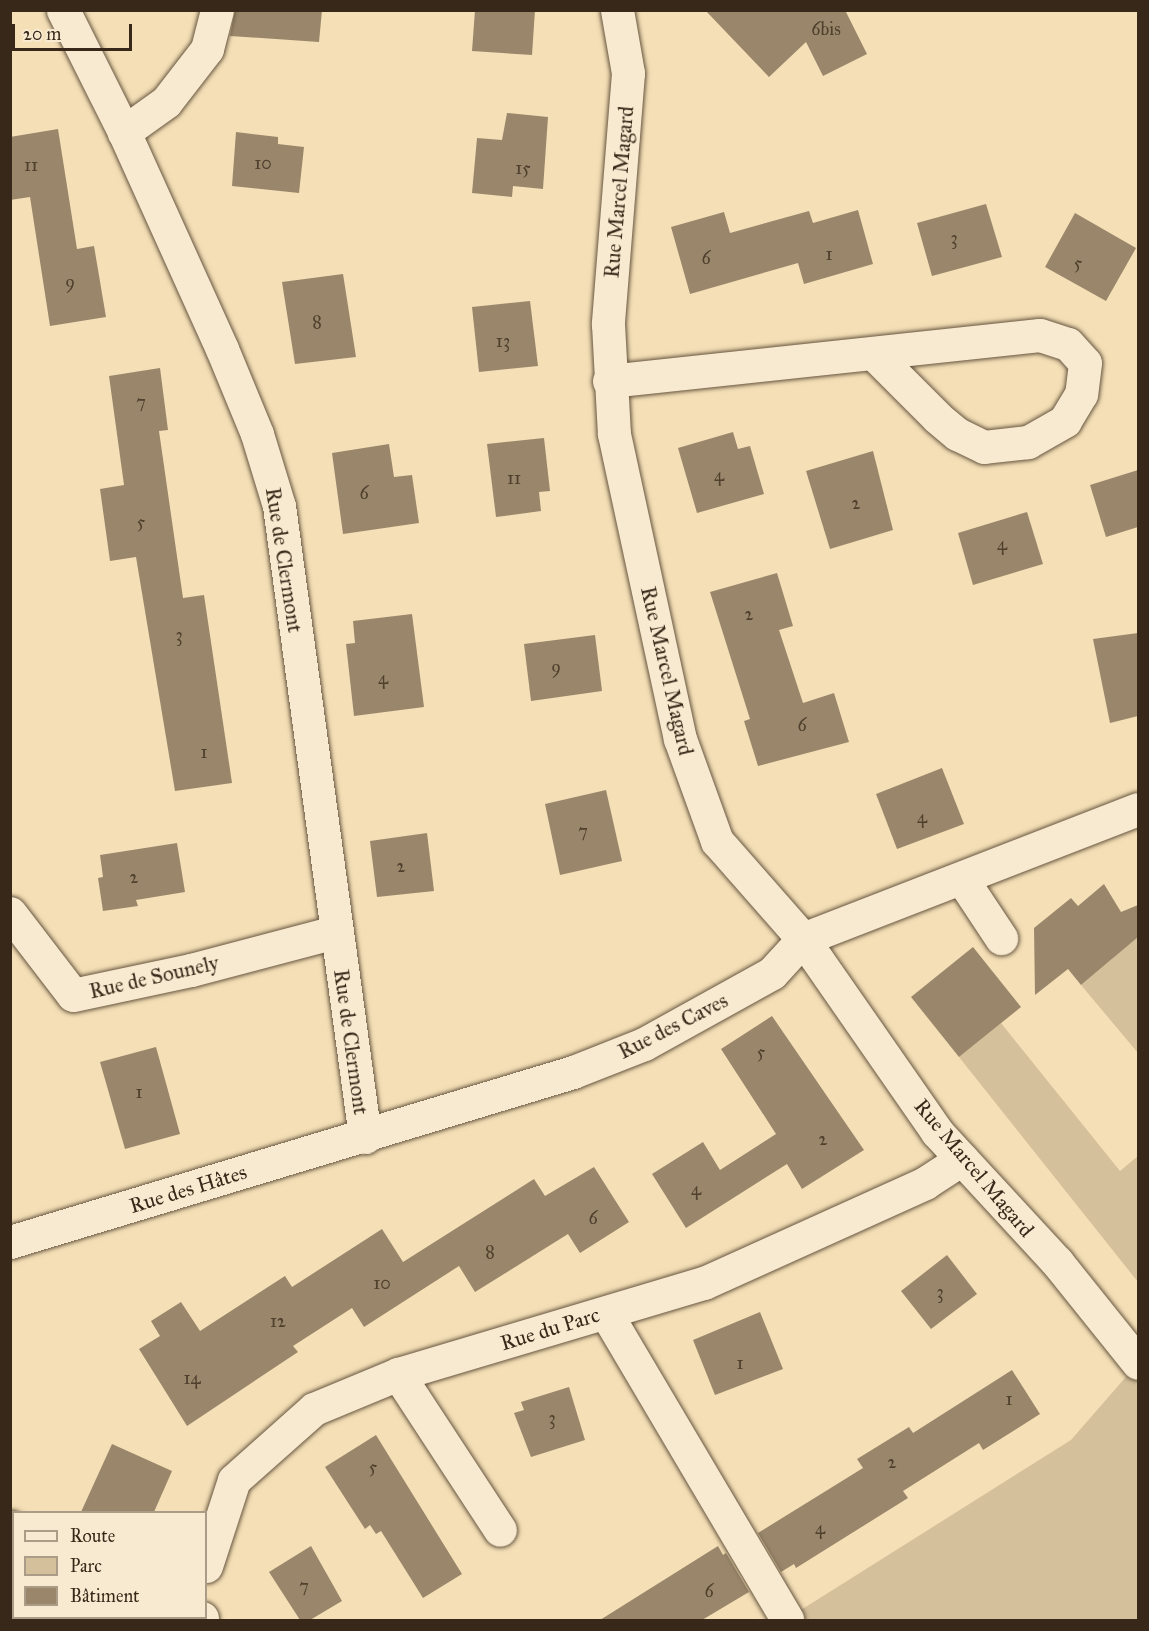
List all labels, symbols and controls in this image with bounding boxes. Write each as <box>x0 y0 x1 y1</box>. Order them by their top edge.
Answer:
scale bar <box>15 12 135 50</box>
house number: 6bis <box>811 18 841 40</box>
text: 20 m <box>23 23 61 45</box>
street label: Rue Marcel Magard <box>599 105 639 279</box>
house number: 10 <box>254 152 272 174</box>
house number: 11 <box>24 154 38 176</box>
house number: 15 <box>515 157 531 179</box>
house number: 3 <box>950 227 958 249</box>
house number: 1 <box>825 243 833 265</box>
house number: 6 <box>701 247 711 269</box>
house number: 5 <box>1074 252 1082 274</box>
house number: 9 <box>65 271 75 293</box>
house number: 8 <box>312 311 322 333</box>
house number: 13 <box>496 330 510 352</box>
house number: 7 <box>136 391 146 413</box>
house number: 4 <box>714 464 724 486</box>
house number: 11 <box>507 467 521 489</box>
house number: 6 <box>359 482 369 504</box>
street label: Rue de Clermont <box>260 486 308 634</box>
house number: 2 <box>852 492 860 514</box>
house number: 5 <box>137 511 145 533</box>
house number: 4 <box>997 533 1007 555</box>
street label: Rue Marcel Magard <box>635 584 699 758</box>
house number: 2 <box>745 603 753 625</box>
house number: 3 <box>175 624 183 646</box>
house number: 9 <box>551 656 561 678</box>
house number: 4 <box>378 667 388 689</box>
house number: 6 <box>797 714 807 736</box>
house number: 1 <box>200 741 208 763</box>
house number: 4 <box>917 806 927 828</box>
house number: 7 <box>578 820 588 842</box>
house number: 2 <box>397 855 405 877</box>
house number: 2 <box>130 866 138 888</box>
street label: Rue de Sounely <box>87 950 221 1004</box>
street label: Rue de Clermont <box>328 968 374 1116</box>
street label: Rue des Caves <box>614 988 732 1064</box>
house number: 5 <box>757 1041 765 1063</box>
house number: 1 <box>135 1081 143 1103</box>
street label: Rue Marcel Magard <box>909 1094 1039 1242</box>
house number: 2 <box>819 1128 827 1150</box>
street label: Rue des Hâtes <box>126 1159 250 1219</box>
house number: 4 <box>691 1178 701 1200</box>
house number: 6 <box>588 1207 598 1229</box>
house number: 8 <box>485 1241 495 1263</box>
house number: 10 <box>373 1272 391 1294</box>
house number: 3 <box>936 1281 944 1303</box>
street label: Rue du Parc <box>497 1302 603 1356</box>
house number: 12 <box>270 1310 286 1332</box>
house number: 1 <box>736 1352 744 1374</box>
house number: 14 <box>183 1367 201 1389</box>
house number: 1 <box>1005 1388 1013 1410</box>
house number: 3 <box>548 1407 556 1429</box>
house number: 2 <box>888 1451 896 1473</box>
house number: 5 <box>369 1456 377 1478</box>
legend <box>12 1511 207 1619</box>
house number: 4 <box>815 1517 825 1539</box>
text: Route <box>70 1525 115 1547</box>
text: Parc <box>70 1555 102 1577</box>
house number: 7 <box>299 1575 309 1597</box>
house number: 6 <box>704 1580 714 1602</box>
text: Bâtiment <box>70 1585 139 1607</box>

